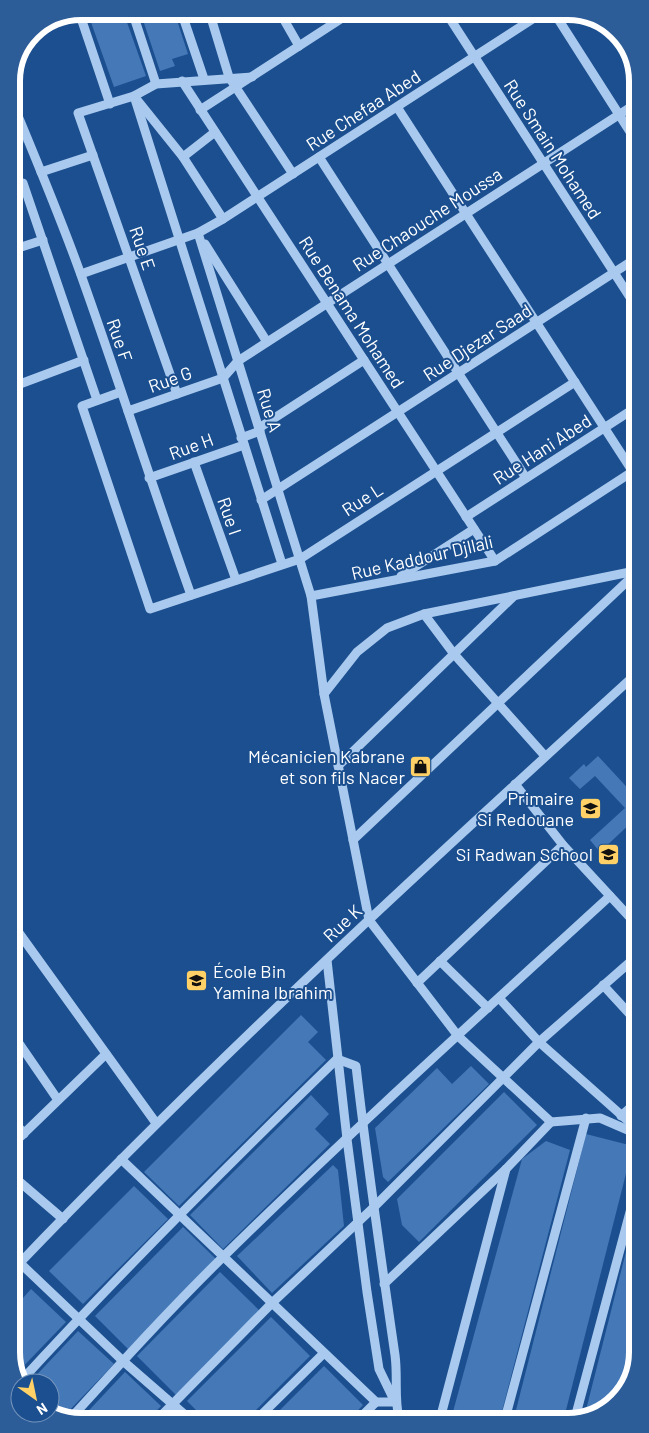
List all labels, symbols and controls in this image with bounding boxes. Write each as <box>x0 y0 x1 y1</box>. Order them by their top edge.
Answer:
street label: Rue Chefaa Abed <box>302 65 424 155</box>
street label: Rue Smain Mohamed <box>500 75 606 223</box>
street label: Rue Chaouche Moussa <box>348 162 506 276</box>
street label: Rue E <box>125 223 161 273</box>
street label: Rue Benama Mohamed <box>295 232 409 392</box>
street label: Rue Djezar Saad <box>419 299 535 385</box>
street label: Rue F <box>102 316 138 364</box>
street label: Rue G <box>145 361 195 397</box>
street label: Rue A <box>253 385 287 435</box>
street label: Rue Hani Abed <box>489 409 595 489</box>
street label: Rue H <box>166 428 216 464</box>
street label: Rue L <box>338 478 386 520</box>
street label: Rue I <box>213 494 247 538</box>
street label: Rue Kaddour Djllali <box>349 530 495 584</box>
place label: Mécanicien Kabrane et son fils Nacer <box>248 745 405 788</box>
shop icon: Mécanicien Kabrane et son fils Nacer <box>409 754 433 778</box>
place label: Primaire Si Redouane <box>477 787 574 830</box>
school or university icon: Primaire Si Redouane <box>578 796 602 820</box>
school or university icon: Si Radwan School <box>597 842 621 866</box>
place label: Si Radwan School <box>456 843 593 865</box>
street label: Rue K <box>318 900 366 946</box>
place label: École Bin Yamina Ibrahim <box>213 960 333 1003</box>
school or university icon: École Bin Yamina Ibrahim <box>185 969 209 993</box>
north arrow <box>10 1373 60 1423</box>
text: N <box>34 1400 51 1419</box>

